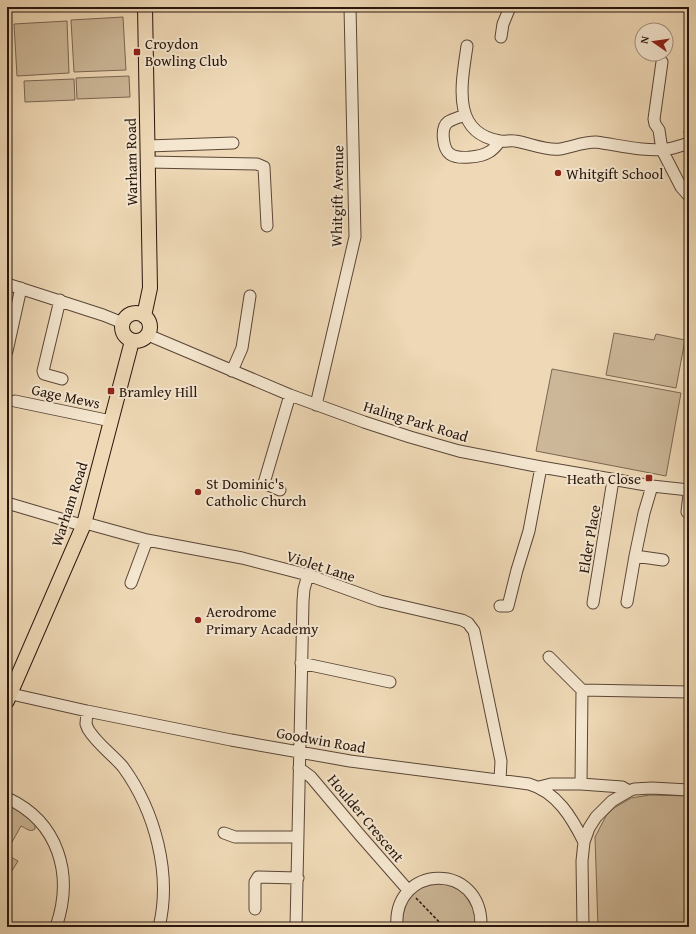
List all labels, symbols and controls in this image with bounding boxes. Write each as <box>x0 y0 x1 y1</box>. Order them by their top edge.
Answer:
north arrow <box>634 22 674 62</box>
place label: Croydon Bowling Club <box>145 33 228 71</box>
text: N <box>636 34 653 45</box>
marker: Croydon Bowling Club <box>132 47 142 57</box>
street label: Warham Road <box>120 118 142 206</box>
street label: Whitgift Avenue <box>326 145 348 247</box>
place label: Whitgift School <box>566 163 663 184</box>
marker: Whitgift School <box>553 168 563 178</box>
street label: Gage Mews <box>30 378 102 414</box>
place label: Bramley Hill <box>119 381 198 402</box>
marker: Bramley Hill <box>106 386 116 396</box>
street label: Haling Park Road <box>361 395 471 447</box>
street label: Warham Road <box>45 459 93 549</box>
place label: Heath Close <box>567 468 641 489</box>
place label: St Dominic's Catholic Church <box>206 473 307 511</box>
marker: Heath Close <box>644 473 654 483</box>
marker: St Dominic's Catholic Church <box>193 487 203 497</box>
street label: Elder Place <box>573 503 605 575</box>
street label: Violet Lane <box>284 545 358 587</box>
place label: Aerodrome Primary Academy <box>206 601 319 639</box>
marker: Aerodrome Primary Academy <box>193 615 203 625</box>
street label: Goodwin Road <box>275 722 367 758</box>
street label: Houlder Crescent <box>323 770 410 867</box>

